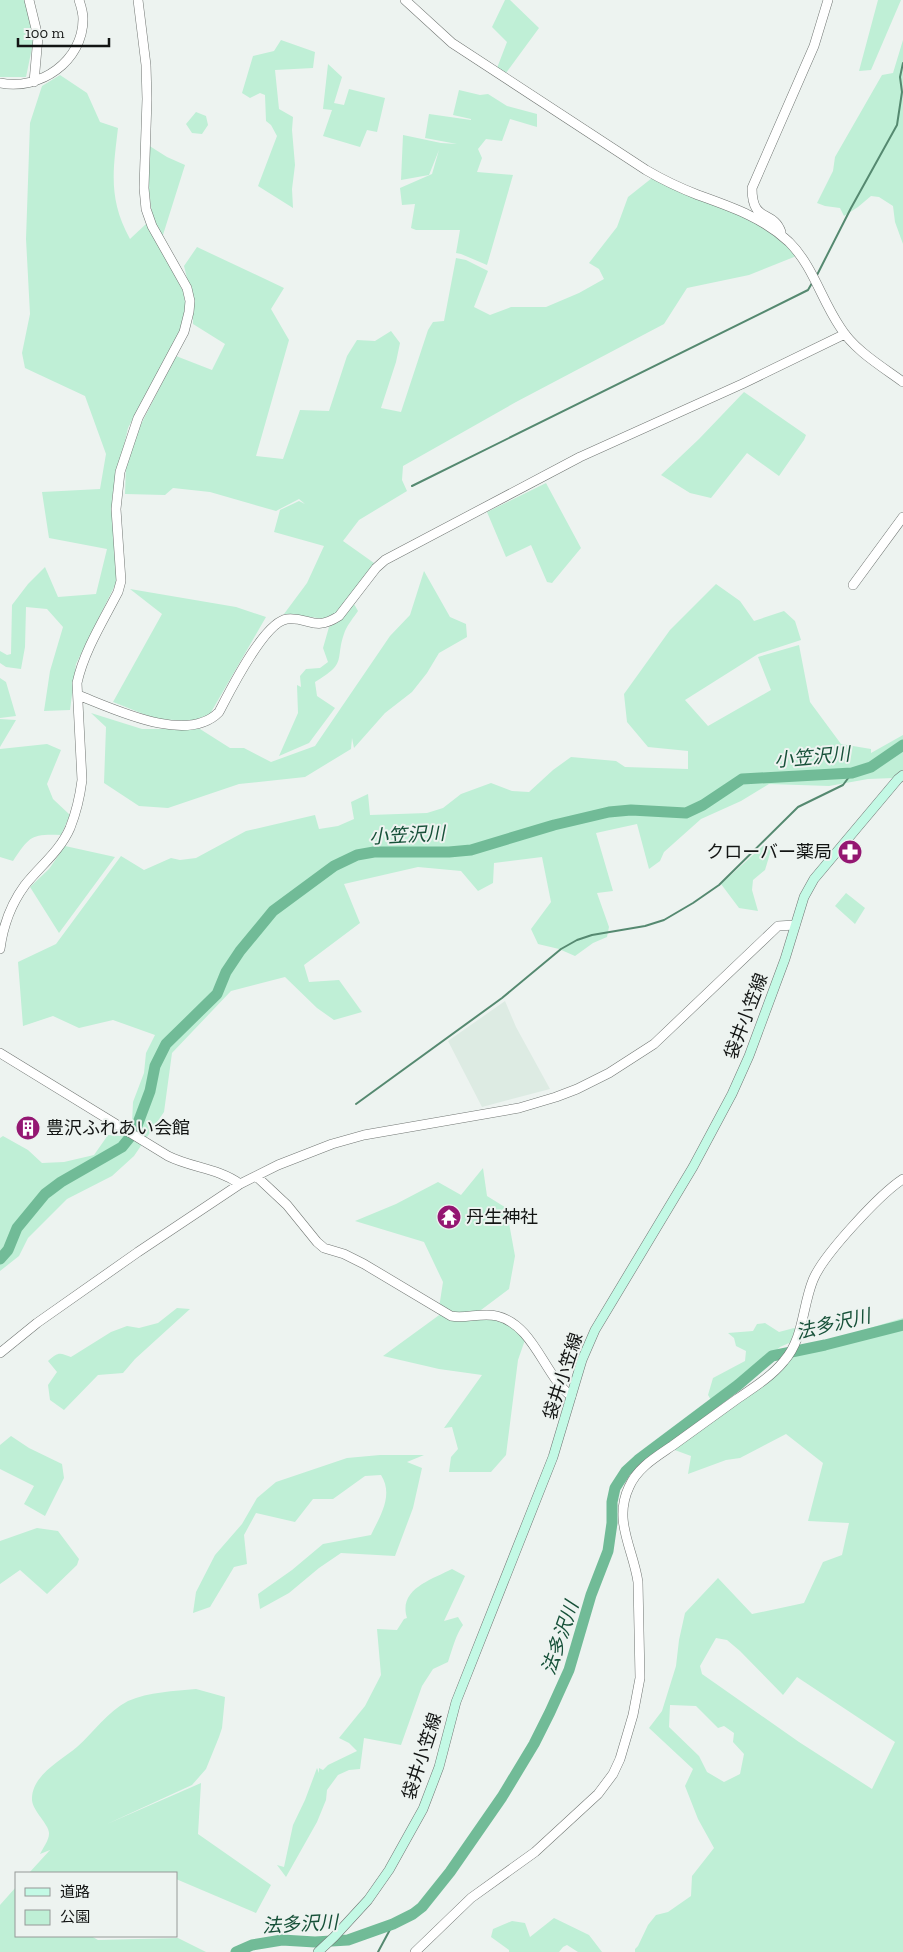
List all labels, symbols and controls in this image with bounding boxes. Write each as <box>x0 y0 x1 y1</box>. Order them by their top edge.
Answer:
scale bar <box>18 15 109 47</box>
text: 100 m <box>25 24 64 42</box>
water label: 小笠沢川 <box>773 742 853 772</box>
water label: 小笠沢川 <box>368 821 448 848</box>
pharmacy icon: クローバー薬局 <box>837 839 863 865</box>
place label: クローバー薬局 <box>706 841 832 863</box>
street label: 袋井小笠線 <box>720 970 772 1062</box>
building icon: 豊沢ふれあい会館 <box>15 1115 41 1141</box>
place label: 豊沢ふれあい会館 <box>46 1117 190 1139</box>
temple icon: 丹生神社 <box>436 1204 462 1230</box>
place label: 丹生神社 <box>466 1206 538 1228</box>
water label: 法多沢川 <box>793 1304 875 1344</box>
street label: 袋井小笠線 <box>539 1330 587 1422</box>
water label: 法多沢川 <box>537 1596 584 1678</box>
street label: 袋井小笠線 <box>398 1710 446 1802</box>
legend <box>15 1872 178 1937</box>
text: 道路 <box>60 1883 90 1901</box>
text: 公園 <box>60 1908 90 1926</box>
water label: 法多沢川 <box>261 1910 341 1937</box>

